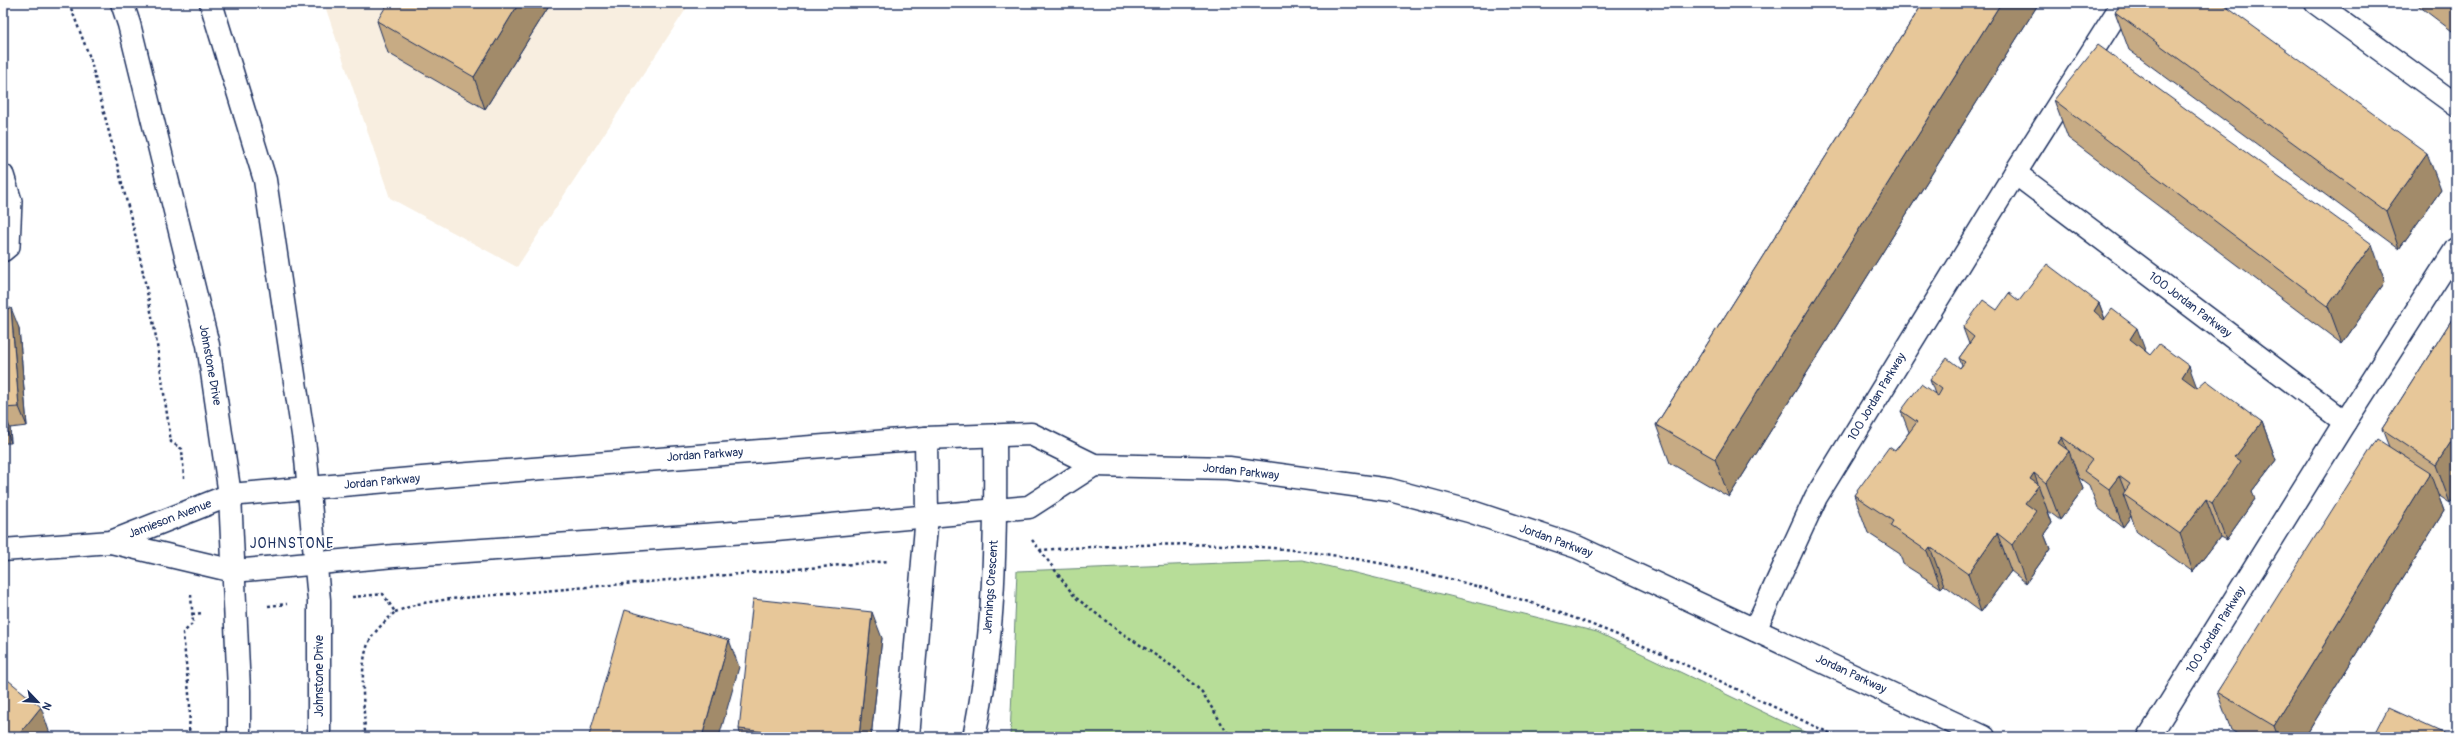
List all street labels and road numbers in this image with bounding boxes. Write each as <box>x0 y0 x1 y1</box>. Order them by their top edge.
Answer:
street label: 100 Jordan Parkway <box>2145 269 2235 341</box>
street label: Johnstone Drive <box>196 323 225 407</box>
street label: 100 Jordan Parkway <box>1845 350 1909 444</box>
street label: Jordan Parkway <box>666 445 744 465</box>
street label: Jordan Parkway <box>1202 461 1280 483</box>
street label: Jordan Parkway <box>343 471 421 493</box>
street label: Jamieson Avenue <box>126 496 214 542</box>
street label: Jordan Parkway <box>1517 521 1595 561</box>
street label: Jennings Crescent <box>980 540 1002 634</box>
street label: 100 Jordan Parkway <box>2183 584 2249 676</box>
street label: Johnstone Drive <box>312 635 327 717</box>
street label: Jordan Parkway <box>1813 651 1889 697</box>

